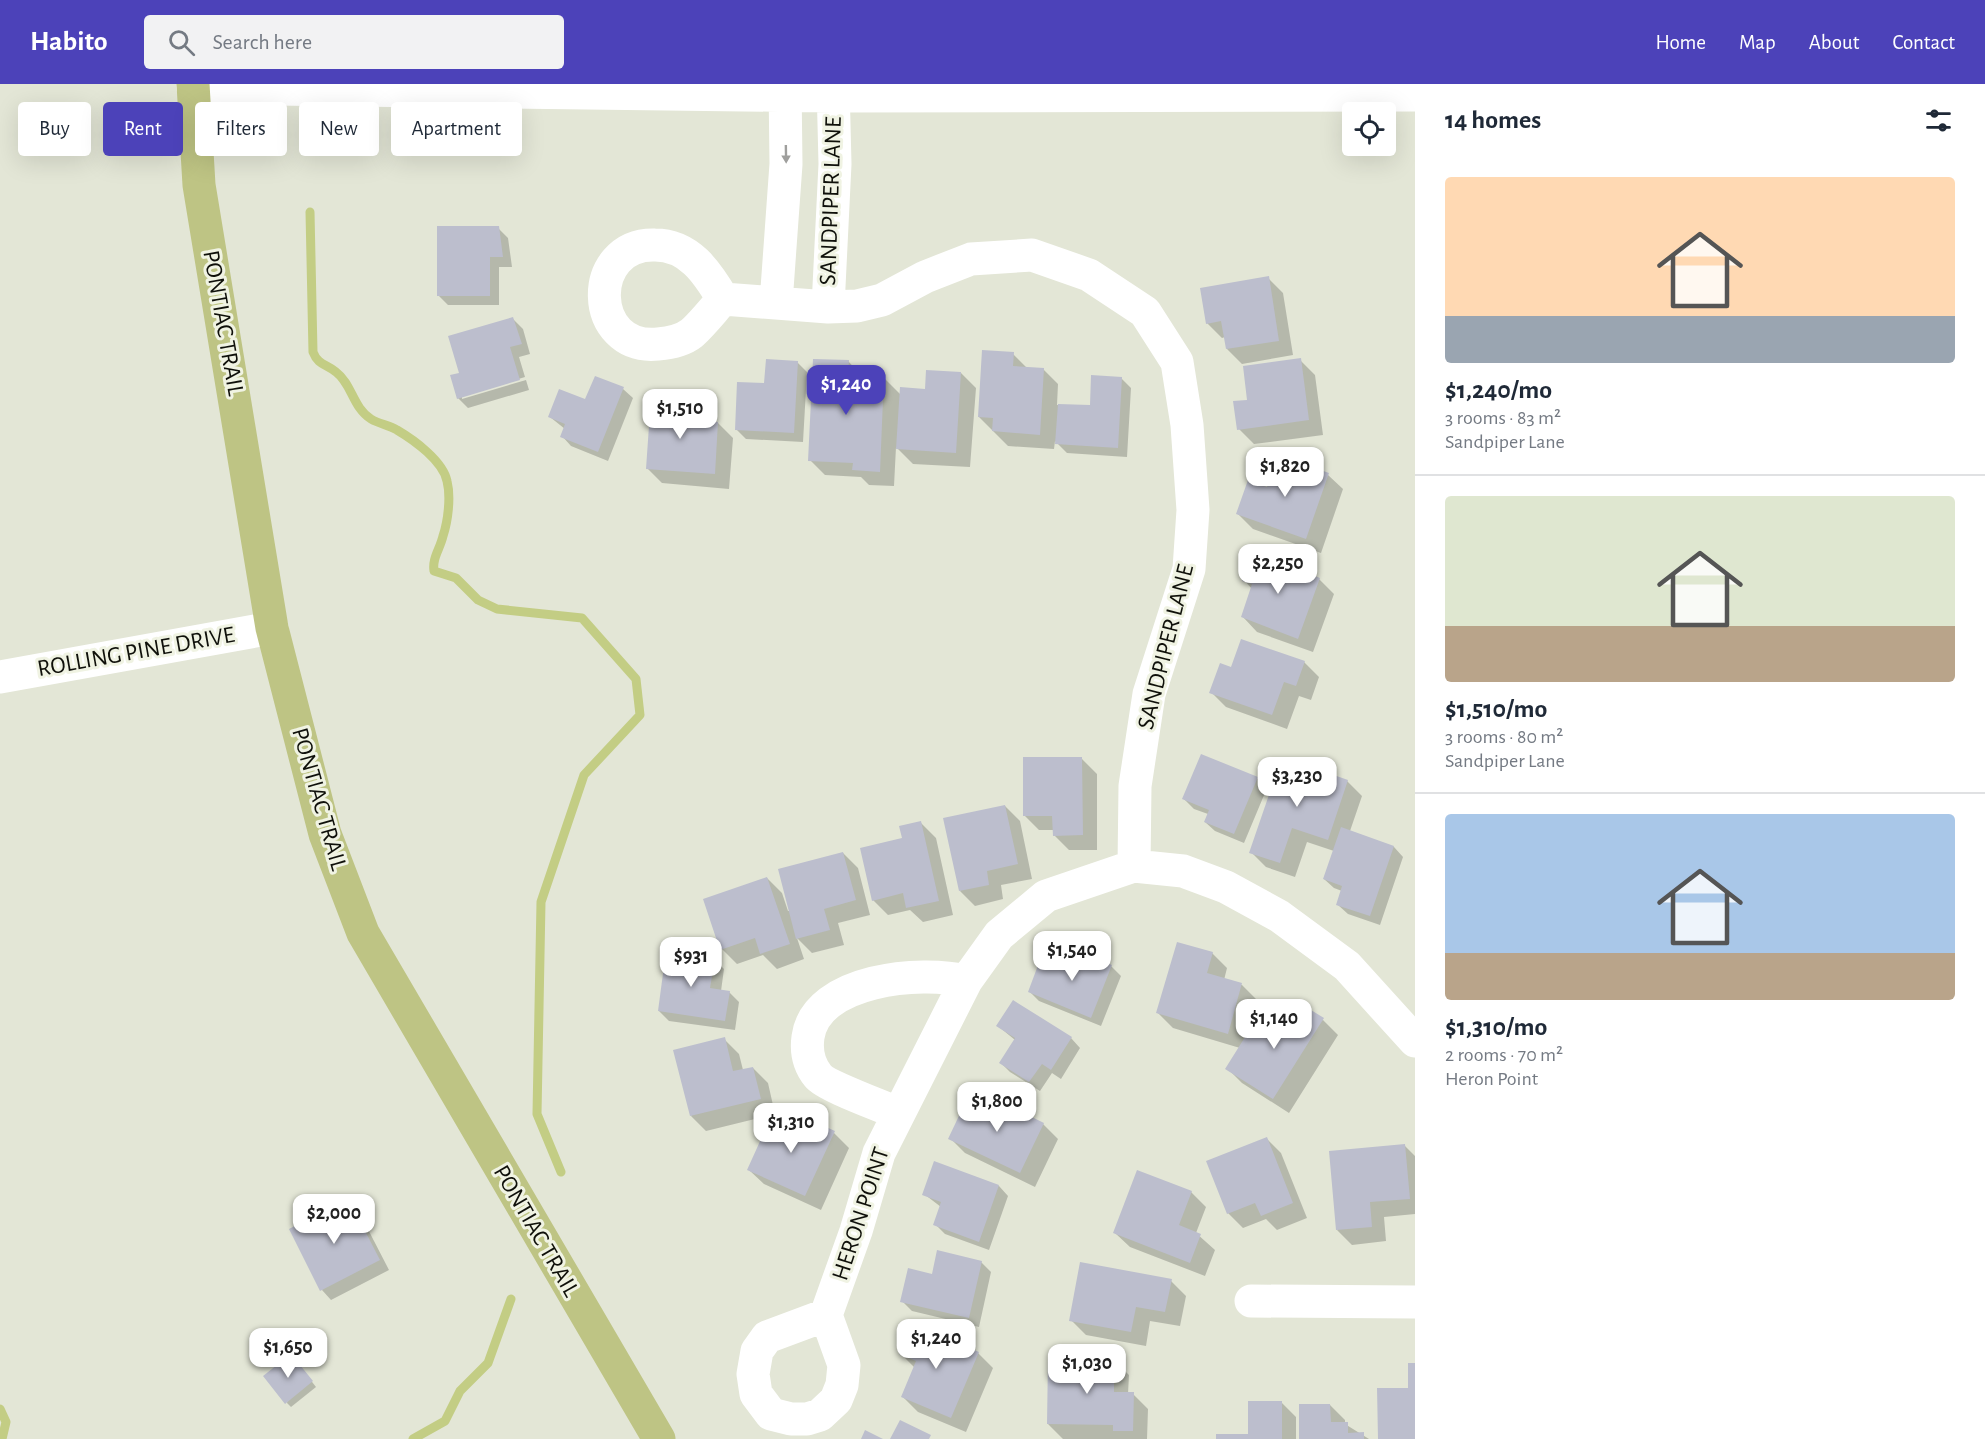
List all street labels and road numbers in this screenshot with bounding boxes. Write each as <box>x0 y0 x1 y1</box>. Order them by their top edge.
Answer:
street label: SANDPIPER LANE <box>816 116 846 286</box>
street label: PONTIAC TRAIL <box>198 248 248 398</box>
street label: SANDPIPER LANE <box>1134 562 1198 732</box>
street label: ROLLING PINE DRIVE <box>36 623 237 681</box>
street label: PONTIAC TRAIL <box>287 725 351 873</box>
street label: HERON POINT <box>828 1144 894 1284</box>
street label: PONTIAC TRAIL <box>489 1161 583 1301</box>

